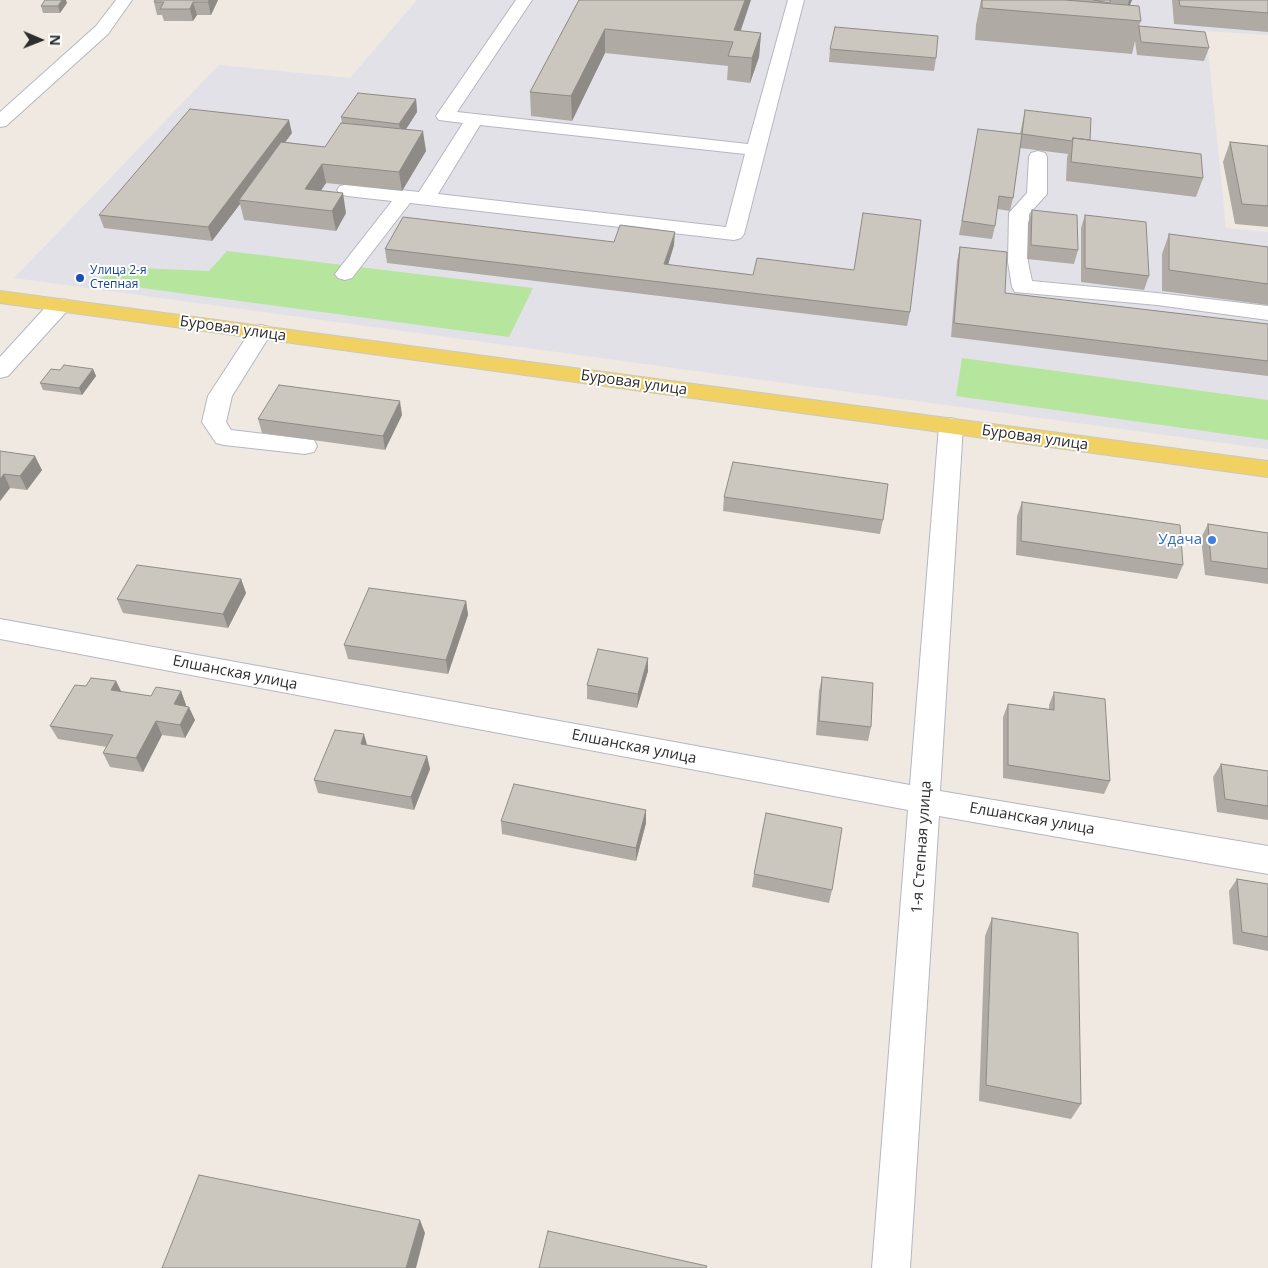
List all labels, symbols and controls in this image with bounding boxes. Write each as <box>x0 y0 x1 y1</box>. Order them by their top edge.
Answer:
north arrow <box>15 15 65 65</box>
text: N <box>46 34 65 46</box>
place label: Улица 2-я Степная <box>90 264 147 292</box>
marker: Улица 2-я Степная <box>74 272 86 284</box>
street label: Буровая улица <box>179 313 287 345</box>
street label: Буровая улица <box>580 367 688 399</box>
street label: Буровая улица <box>981 422 1089 454</box>
place label: Удача <box>1158 531 1202 549</box>
marker: Удача <box>1206 534 1218 546</box>
street label: Елшанская улица <box>171 652 299 694</box>
street label: Елшанская улица <box>570 726 698 768</box>
street label: 1-я Степная улица <box>908 780 936 914</box>
street label: Елшанская улица <box>968 799 1096 839</box>

